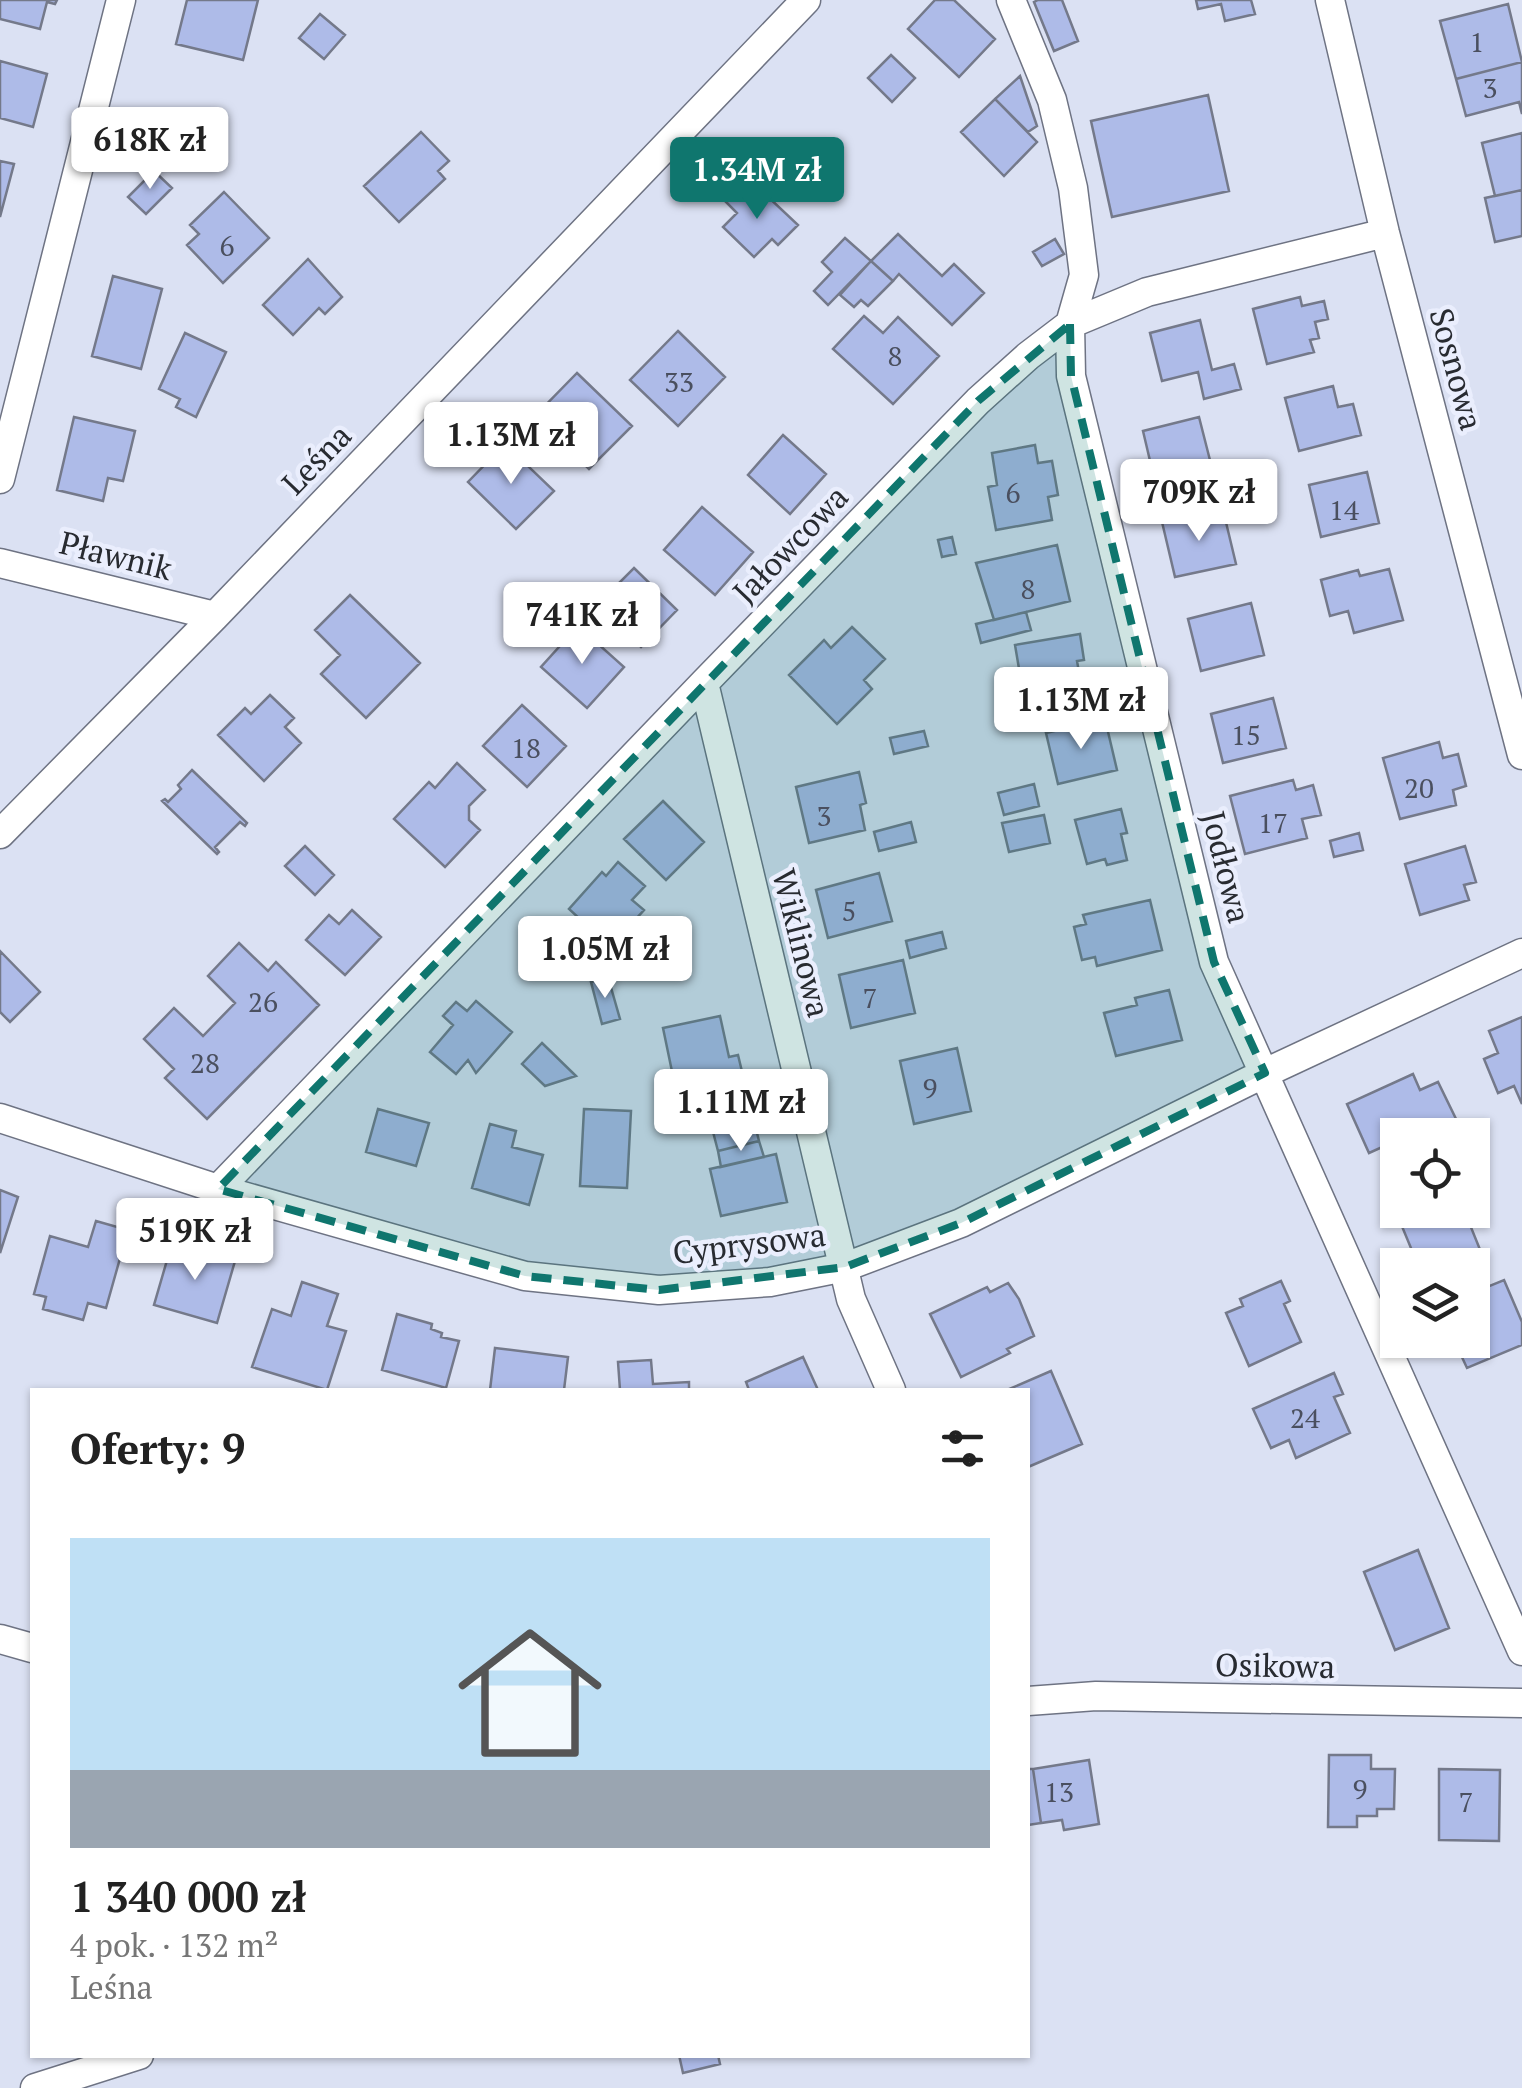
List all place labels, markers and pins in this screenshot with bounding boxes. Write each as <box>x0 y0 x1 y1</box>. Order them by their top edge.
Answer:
pin: 618K zł <box>58 107 242 192</box>
pin: 1.34M zł <box>654 137 860 222</box>
pin: 1.13M zł <box>408 402 614 487</box>
pin: 709K zł <box>1107 459 1291 544</box>
pin: 741K zł <box>490 582 674 667</box>
pin: 1.13M zł <box>978 667 1184 752</box>
pin: 1.05M zł <box>502 916 708 1001</box>
pin: 1.11M zł <box>638 1069 844 1154</box>
pin: 519K zł <box>103 1198 287 1283</box>

